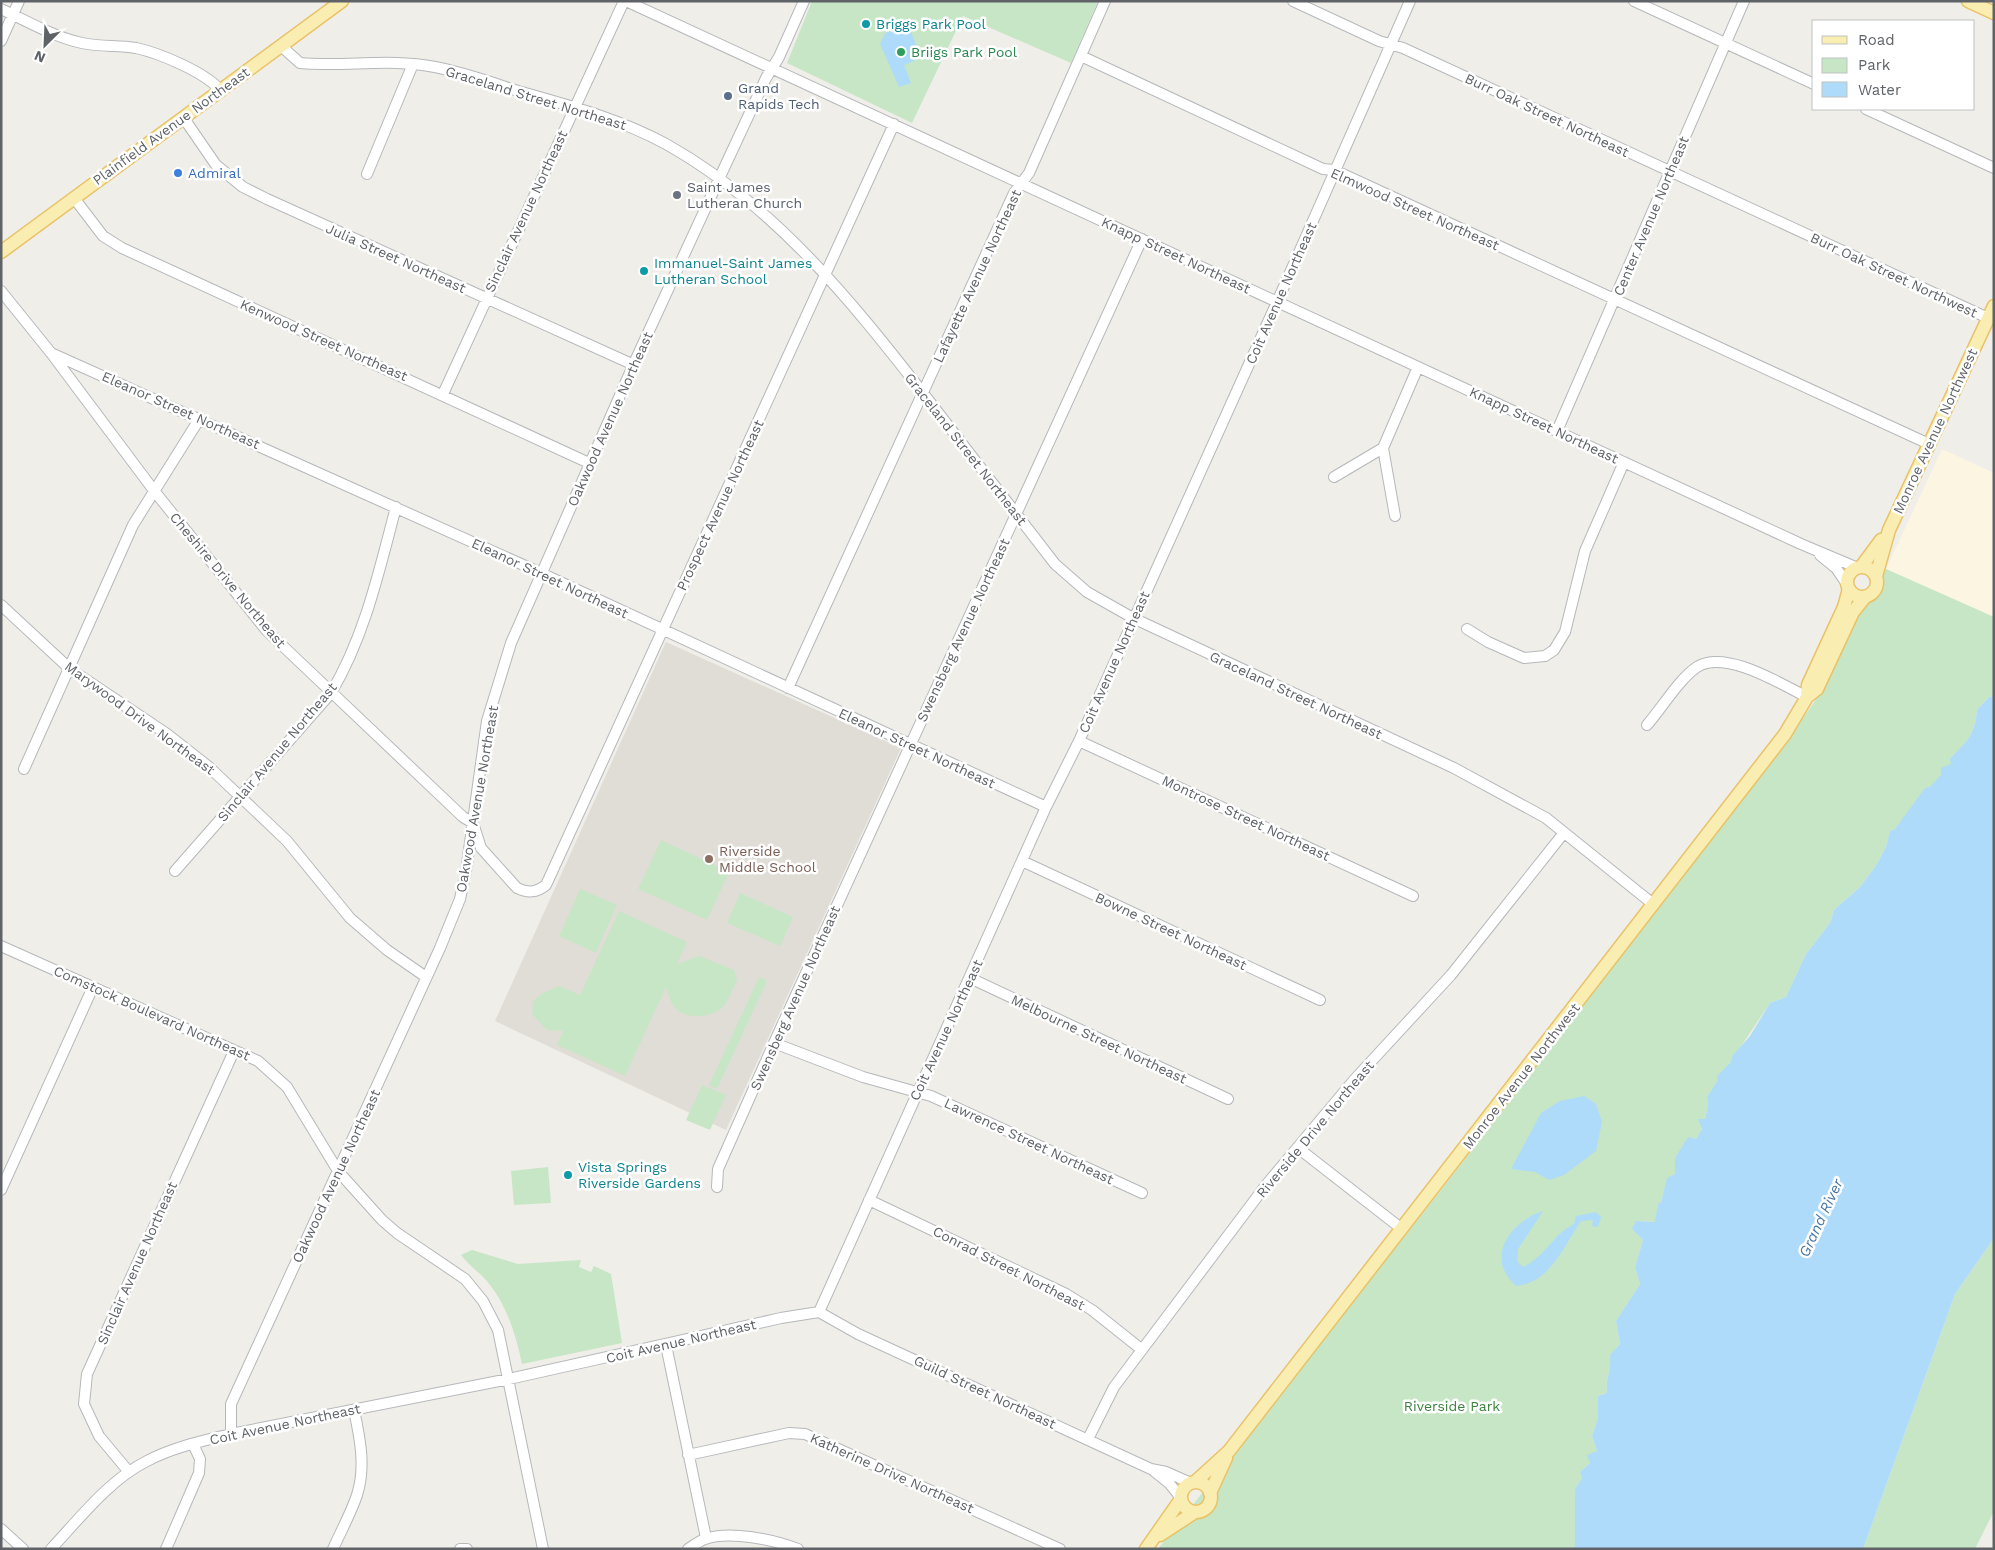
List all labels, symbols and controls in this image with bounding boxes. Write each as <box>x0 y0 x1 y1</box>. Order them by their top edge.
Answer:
place label: Briggs Park Pool <box>876 16 986 32</box>
marker: Briggs Park Pool <box>860 18 872 30</box>
north arrow <box>20 20 70 70</box>
legend <box>1812 20 1975 110</box>
text: Road <box>1858 31 1895 49</box>
place label: Briigs Park Pool <box>911 44 1018 60</box>
marker: Briigs Park Pool <box>895 46 907 58</box>
text: N <box>32 47 48 66</box>
text: Park <box>1858 56 1891 74</box>
street label: Graceland Street Northeast <box>444 63 629 133</box>
street label: Plainfield Avenue Northeast <box>90 64 252 188</box>
street label: Burr Oak Street Northeast <box>1462 70 1632 160</box>
place label: Grand Rapids Tech <box>738 80 820 112</box>
text: Water <box>1858 81 1901 99</box>
marker: Grand Rapids Tech <box>722 90 734 102</box>
street label: Sinclair Avenue Northeast <box>481 127 571 294</box>
street label: Center Avenue Northeast <box>1610 134 1692 298</box>
place label: Admiral <box>188 165 241 181</box>
street label: Elmwood Street Northeast <box>1328 165 1502 254</box>
marker: Admiral <box>172 167 184 179</box>
place label: Saint James Lutheran Church <box>687 179 802 211</box>
street label: Lafayette Avenue Northeast <box>930 187 1024 365</box>
marker: Saint James Lutheran Church <box>671 189 683 201</box>
street label: Knapp Street Northeast <box>1099 213 1253 297</box>
street label: Coit Avenue Northeast <box>1242 219 1320 366</box>
street label: Julia Street Northeast <box>324 220 469 296</box>
street label: Burr Oak Street Northwest <box>1808 229 1980 321</box>
place label: Immanuel-Saint James Lutheran School <box>654 255 812 287</box>
marker: Immanuel-Saint James Lutheran School <box>638 265 650 277</box>
street label: Kenwood Street Northeast <box>238 296 410 384</box>
street label: Oakwood Avenue Northeast <box>564 329 656 509</box>
street label: Monroe Avenue Northwest <box>1890 346 1980 516</box>
street label: Eleanor Street Northeast <box>100 368 262 452</box>
street label: Graceland Street Northeast <box>902 370 1030 528</box>
street label: Knapp Street Northeast <box>1467 383 1621 467</box>
street label: Prospect Avenue Northeast <box>673 417 767 593</box>
street label: Cheshire Drive Northeast <box>167 509 289 651</box>
street label: Eleanor Street Northeast <box>469 535 631 621</box>
street label: Swensberg Avenue Northeast <box>913 536 1013 724</box>
street label: Coit Avenue Northeast <box>1075 588 1153 735</box>
street label: Graceland Street Northeast <box>1207 648 1385 742</box>
street label: Marywood Drive Northeast <box>62 658 218 778</box>
street label: Sinclair Avenue Northeast <box>214 679 340 825</box>
street label: Oakwood Avenue Northeast <box>453 704 501 894</box>
street label: Eleanor Street Northeast <box>836 705 998 791</box>
street label: Montrose Street Northeast <box>1160 772 1333 864</box>
place label: Riverside Middle School <box>719 843 817 875</box>
marker: Riverside Middle School <box>703 853 715 865</box>
street label: Bowne Street Northeast <box>1093 889 1249 973</box>
street label: Swensberg Avenue Northeast <box>747 903 843 1093</box>
street label: Coit Avenue Northeast <box>906 957 986 1103</box>
street label: Comstock Boulevard Northeast <box>51 962 253 1064</box>
street label: Melbourne Street Northeast <box>1009 991 1189 1087</box>
street label: Monroe Avenue Northwest <box>1459 1000 1583 1152</box>
street label: Riverside Drive Northeast <box>1253 1057 1377 1201</box>
street label: Oakwood Avenue Northeast <box>289 1087 383 1265</box>
street label: Lawrence Street Northeast <box>942 1095 1116 1187</box>
place label: Vista Springs Riverside Gardens <box>578 1159 701 1191</box>
marker: Vista Springs Riverside Gardens <box>562 1169 574 1181</box>
water label: Grand River <box>1795 1175 1847 1260</box>
street label: Sinclair Avenue Northeast <box>94 1179 180 1347</box>
street label: Conrad Street Northeast <box>930 1223 1088 1313</box>
street label: Coit Avenue Northeast <box>604 1316 758 1366</box>
street label: Guild Street Northeast <box>911 1352 1059 1432</box>
park label: Riverside Park <box>1404 1398 1500 1414</box>
street label: Coit Avenue Northeast <box>208 1400 362 1448</box>
street label: Katherine Drive Northeast <box>808 1430 976 1516</box>

